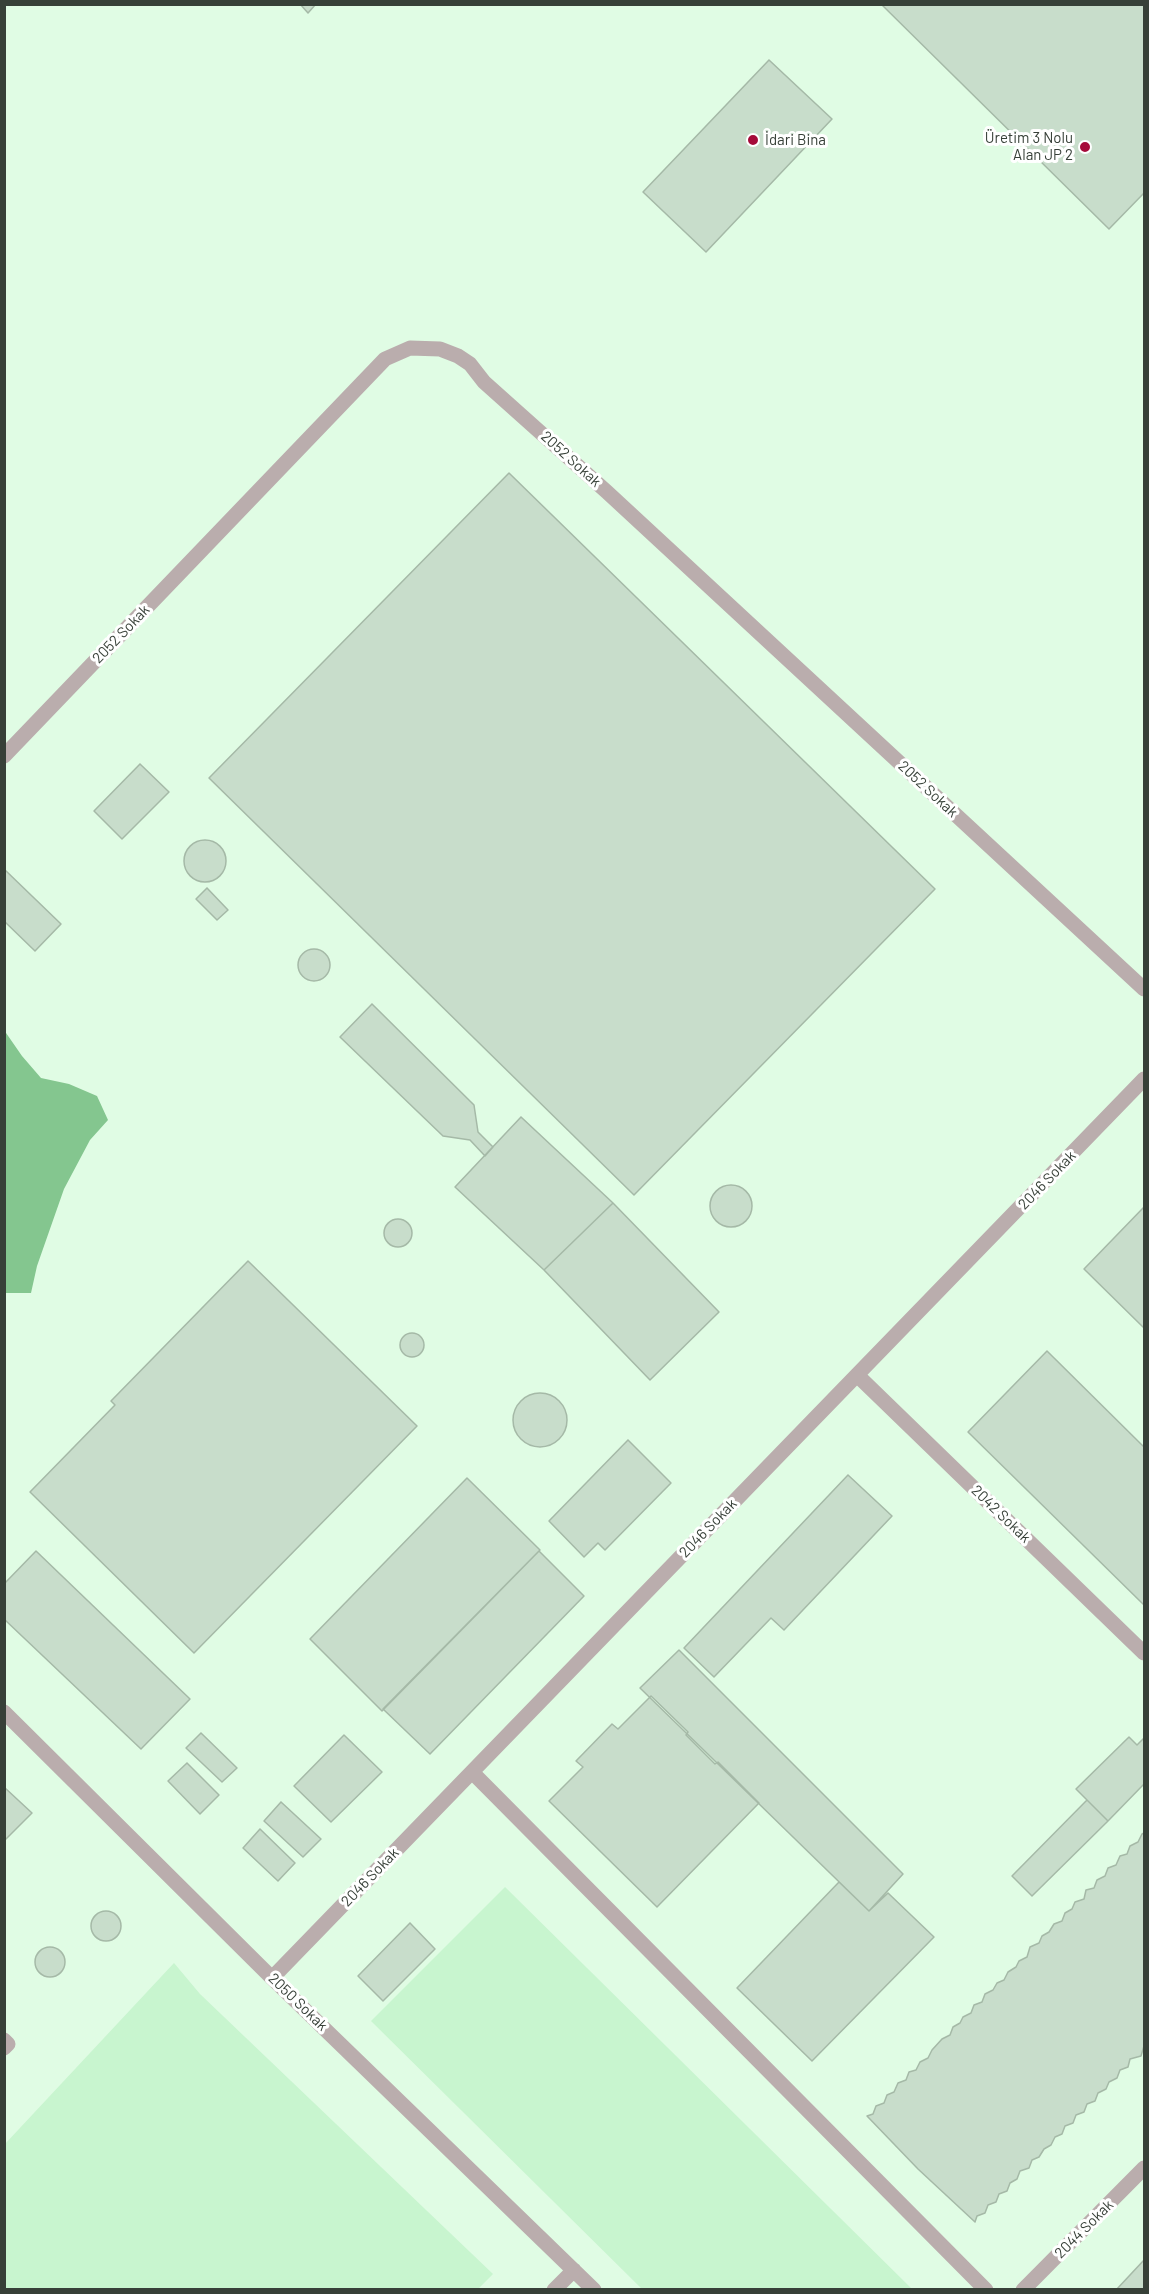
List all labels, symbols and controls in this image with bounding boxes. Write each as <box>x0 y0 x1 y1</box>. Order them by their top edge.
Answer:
place label: Üretim 3 Nolu Alan JP 2 <box>985 129 1073 164</box>
place label: İdari Bina <box>765 131 826 149</box>
marker: İdari Bina <box>746 133 760 147</box>
marker: Üretim 3 Nolu Alan JP 2 <box>1078 140 1092 154</box>
street label: 2052 Sokak <box>537 427 605 491</box>
street label: 2052 Sokak <box>89 601 153 667</box>
street label: 2052 Sokak <box>895 757 961 821</box>
street label: 2046 Sokak <box>1014 1147 1080 1213</box>
street label: 2042 Sokak <box>968 1481 1034 1547</box>
street label: 2046 Sokak <box>675 1495 741 1561</box>
street label: 2046 Sokak <box>337 1844 403 1910</box>
street label: 2050 Sokak <box>265 1969 331 2035</box>
street label: 2044 Sokak <box>1051 2196 1117 2262</box>

